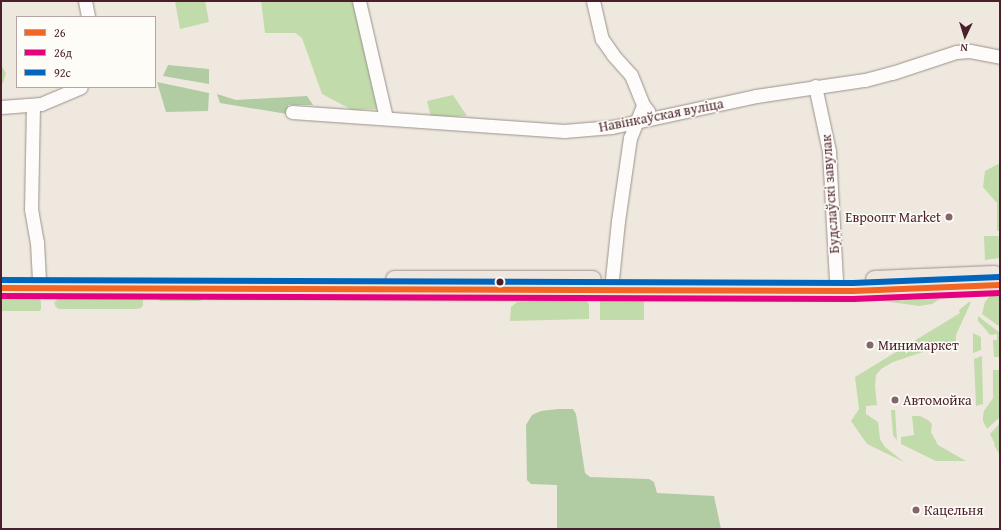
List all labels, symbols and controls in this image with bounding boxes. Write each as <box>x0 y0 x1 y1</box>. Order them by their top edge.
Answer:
legend <box>16 16 156 88</box>
north arrow <box>945 16 985 56</box>
text: 26 <box>54 24 66 41</box>
text: N <box>960 40 968 56</box>
text: 26д <box>54 44 72 61</box>
text: 92с <box>54 64 71 81</box>
street label: Навінкаўская вуліца <box>597 95 725 135</box>
street label: Будслаўскі завулак <box>817 134 843 254</box>
place label: Евроопт Market <box>845 209 941 225</box>
marker: Евроопт Market <box>944 212 954 222</box>
unlabelled marker <box>495 277 505 287</box>
place label: Минимаркет <box>878 337 959 353</box>
marker: Минимаркет <box>865 340 875 350</box>
place label: Автомойка <box>903 392 972 408</box>
marker: Автомойка <box>890 395 900 405</box>
place label: Кацельня <box>924 502 983 518</box>
marker: Кацельня <box>911 505 921 515</box>

